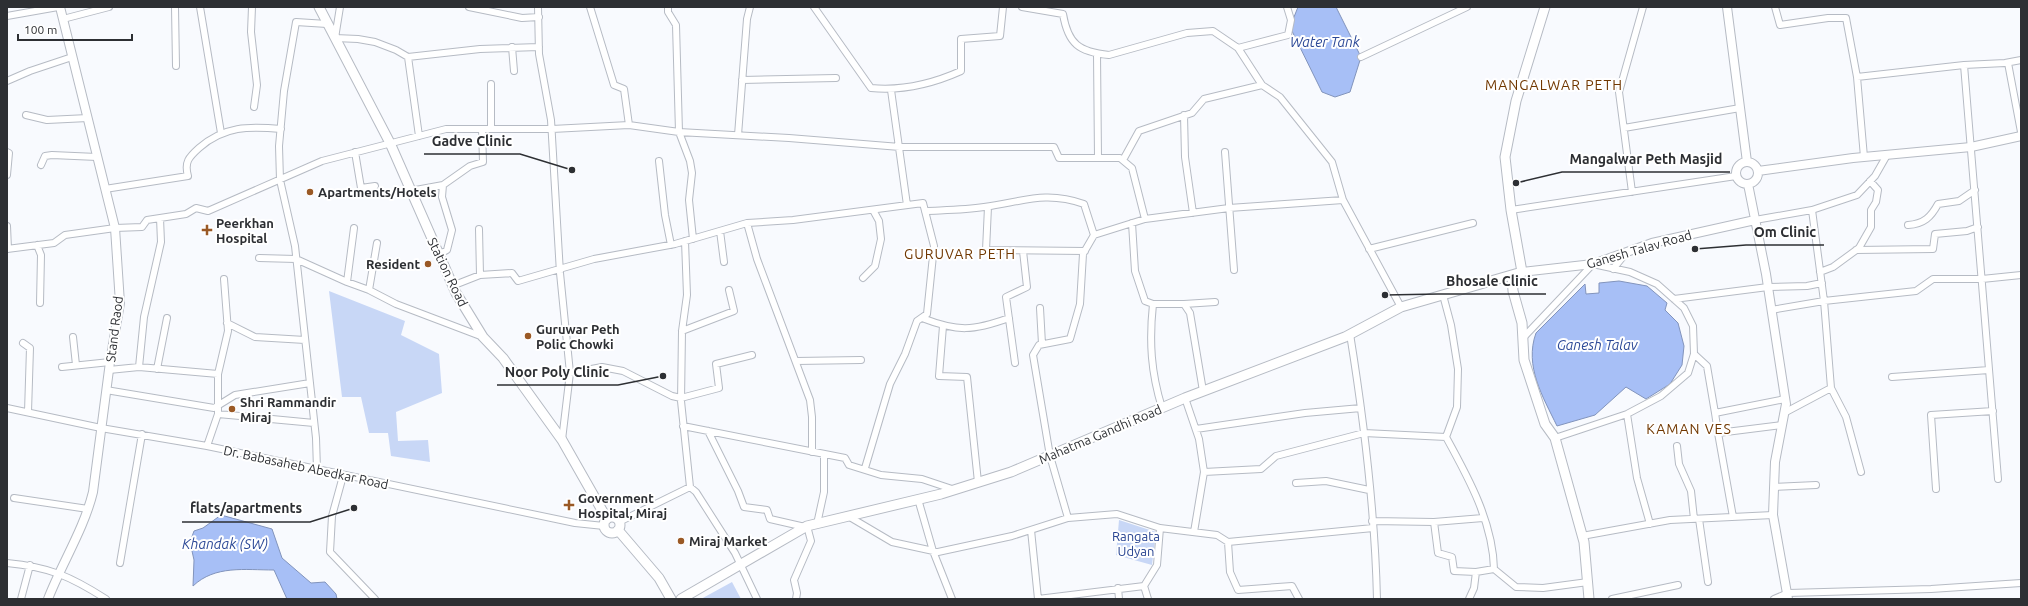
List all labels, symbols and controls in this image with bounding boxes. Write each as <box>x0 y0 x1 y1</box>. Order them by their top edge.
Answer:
scale bar <box>18 16 132 42</box>
text: 100 m <box>24 23 57 36</box>
water label: Water Tank <box>1290 34 1361 50</box>
district label: MANGALWAR PETH <box>1485 77 1623 93</box>
callout: Gadve Clinic <box>424 128 520 154</box>
text: Gadve Clinic <box>432 133 512 149</box>
callout: Mangalwar Peth Masjid <box>1562 146 1730 172</box>
text: Mangalwar Peth Masjid <box>1570 151 1722 167</box>
place label: Apartments/Hotels <box>318 185 437 199</box>
marker: Apartments/Hotels <box>305 187 315 197</box>
place label: Peerkhan Hospital <box>216 216 274 245</box>
callout: Om Clinic <box>1746 219 1824 245</box>
marker: Peerkhan Hospital <box>201 224 213 236</box>
text: Om Clinic <box>1754 224 1816 240</box>
street label: Ganesh Talav Road <box>1585 227 1693 271</box>
street label: Station Road <box>425 235 471 309</box>
district label: GURUVAR PETH <box>904 246 1016 262</box>
place label: Resident <box>366 257 420 271</box>
marker: Resident <box>423 259 433 269</box>
callout: Bhosale Clinic <box>1438 268 1546 294</box>
text: Bhosale Clinic <box>1446 273 1538 289</box>
street label: Stand Raod <box>103 295 125 363</box>
place label: Guruwar Peth Polic Chowki <box>536 322 620 351</box>
marker: Guruwar Peth Polic Chowki <box>523 331 533 341</box>
water label: Ganesh Talav <box>1557 337 1639 353</box>
callout: Noor Poly Clinic <box>497 359 618 385</box>
text: Noor Poly Clinic <box>505 364 609 380</box>
place label: Shri Rammandir Miraj <box>240 395 337 424</box>
street label: Mahatma Gandhi Road <box>1037 402 1163 466</box>
marker: Shri Rammandir Miraj <box>227 404 237 414</box>
district label: KAMAN VES <box>1646 421 1732 437</box>
street label: Dr. Babasaheb Abedkar Road <box>222 443 390 491</box>
place label: Government Hospital, Miraj <box>578 491 667 520</box>
callout: flats/apartments <box>182 496 310 522</box>
marker: Government Hospital, Miraj <box>563 499 575 511</box>
text: flats/apartments <box>190 500 302 516</box>
park label: Rangata Udyan <box>1112 529 1160 558</box>
place label: Miraj Market <box>689 534 768 548</box>
water label: Khandak (SW) <box>182 536 268 552</box>
marker: Miraj Market <box>676 536 686 546</box>

